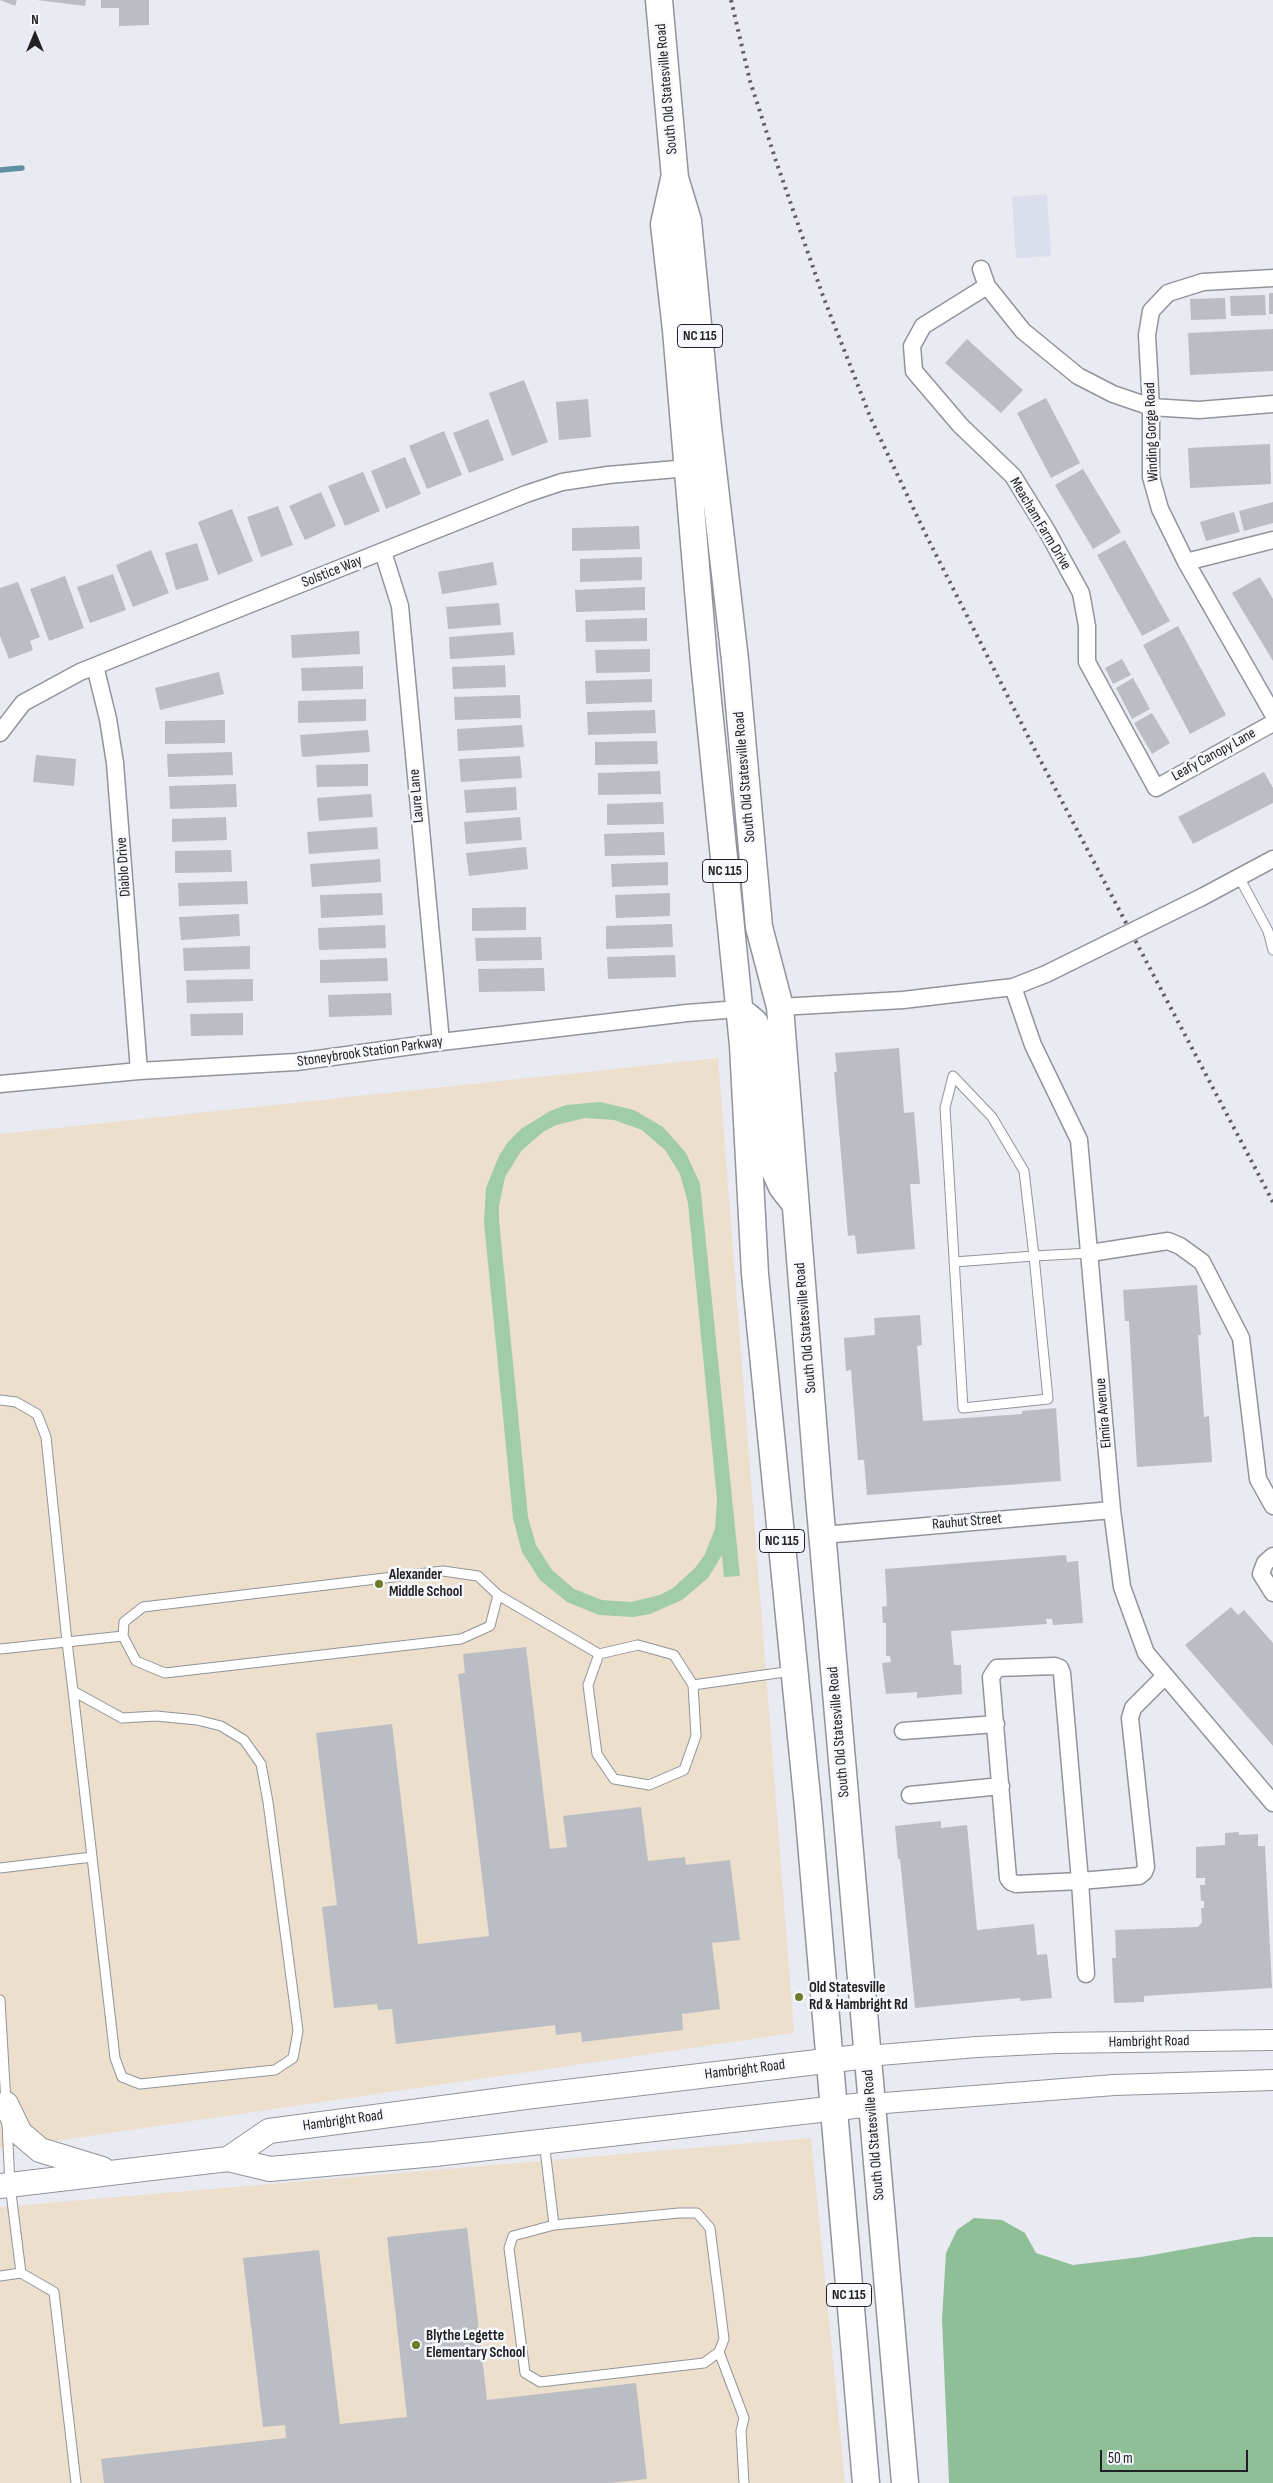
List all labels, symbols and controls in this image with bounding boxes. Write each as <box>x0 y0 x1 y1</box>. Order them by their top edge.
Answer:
north arrow <box>10 10 60 60</box>
text: N <box>31 11 39 28</box>
street label: South Old Statesville Road <box>652 23 682 155</box>
road number: NC 115 <box>678 324 722 348</box>
street label: Winding Gorge Road <box>1141 382 1163 482</box>
street label: Meacham Farm Drive <box>1005 475 1075 573</box>
street label: Solstice Way <box>299 552 365 592</box>
street label: South Old Statesville Road <box>730 711 760 843</box>
street label: Leafy Canopy Lane <box>1169 725 1259 785</box>
street label: Laure Lane <box>406 768 428 824</box>
street label: Diablo Drive <box>113 837 135 897</box>
road number: NC 115 <box>702 859 748 882</box>
street label: Stoneybrook Station Parkway <box>296 1033 444 1071</box>
street label: South Old Statesville Road <box>791 1262 821 1394</box>
street label: Elmira Avenue <box>1092 1377 1116 1449</box>
street label: Rauhut Street <box>931 1510 1003 1534</box>
road number: NC 115 <box>760 1530 804 1552</box>
place label: Alexander Middle School <box>389 1566 462 1601</box>
marker: Alexander Middle School <box>373 1578 385 1590</box>
street label: South Old Statesville Road <box>824 1666 854 1798</box>
place label: Old Statesville Rd & Hambright Rd <box>809 1979 908 2014</box>
marker: Old Statesville Rd & Hambright Rd <box>793 1991 805 2003</box>
street label: Hambright Road <box>1108 2032 1190 2052</box>
street label: Hambright Road <box>704 2056 786 2084</box>
street label: South Old Statesville Road <box>859 2069 889 2201</box>
street label: Hambright Road <box>302 2106 384 2136</box>
road number: NC 115 <box>826 2284 872 2306</box>
place label: Blythe Legette Elementary School <box>426 2327 525 2362</box>
marker: Blythe Legette Elementary School <box>410 2339 422 2351</box>
scale bar <box>1103 2440 1250 2472</box>
text: 50 m <box>1108 2449 1133 2468</box>

